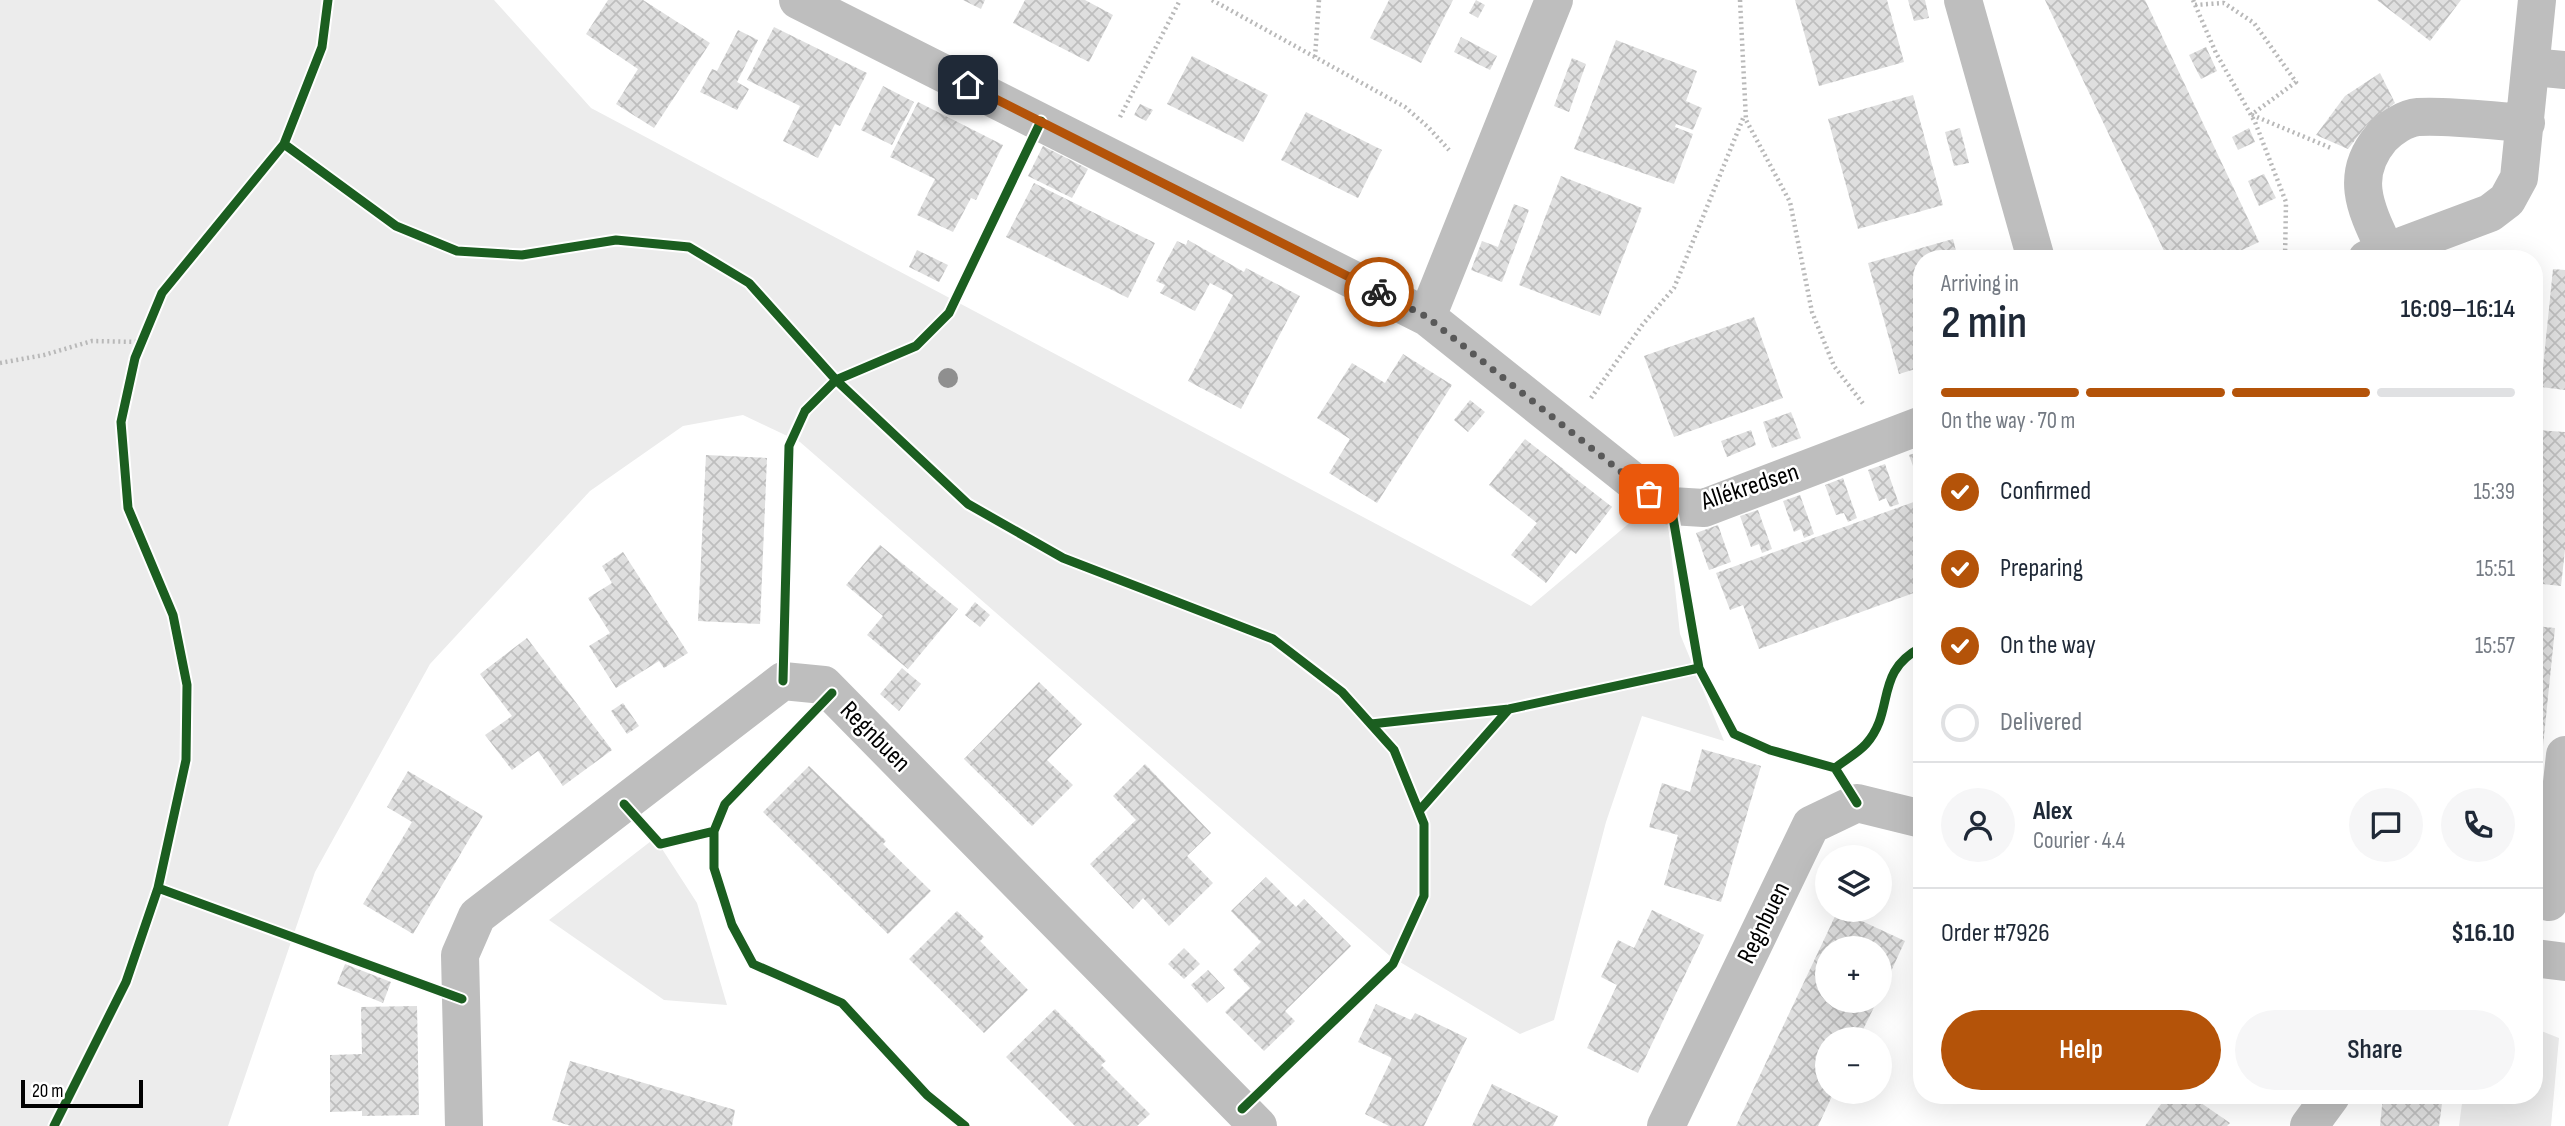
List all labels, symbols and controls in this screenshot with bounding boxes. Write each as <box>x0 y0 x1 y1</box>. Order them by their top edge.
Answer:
pin <box>938 55 998 115</box>
icon: home <box>949 66 987 104</box>
courier <box>1344 257 1414 327</box>
text: Arriving in <box>1941 270 2019 298</box>
icon: bike <box>1360 273 1398 311</box>
text: 16:09–16:14 <box>2401 294 2515 325</box>
text: 2 min <box>1941 296 2027 351</box>
text: On the way · 70 m <box>1941 407 2075 435</box>
street label: Allékredsen <box>1696 457 1803 518</box>
pin <box>1619 464 1679 524</box>
icon: check <box>1941 473 1979 511</box>
icon: bag <box>1630 475 1668 513</box>
text: Confirmed <box>2000 476 2091 507</box>
text: 15:39 <box>2474 478 2515 506</box>
icon: check <box>1941 550 1979 588</box>
text: Preparing <box>2000 553 2083 584</box>
text: 15:51 <box>2476 555 2515 583</box>
icon: check <box>1941 627 1979 665</box>
text: On the way <box>2000 630 2096 661</box>
text: 15:57 <box>2475 632 2515 660</box>
street label: Regnbuen <box>833 695 917 779</box>
text: Delivered <box>2000 707 2082 738</box>
button: person <box>1941 788 2015 862</box>
button: chat <box>2349 788 2423 862</box>
button: phone <box>2441 788 2515 862</box>
text: Alex <box>2033 796 2073 827</box>
text: Courier · 4.4 <box>2033 827 2125 855</box>
map controls <box>1815 845 1892 1104</box>
button: layers <box>1815 845 1892 922</box>
street label: Regnbuen <box>1731 877 1797 969</box>
text: Order #7926 <box>1941 918 2050 949</box>
text: $16.10 <box>2451 918 2515 949</box>
button: + <box>1815 936 1892 1013</box>
button: Help <box>1941 1010 2221 1090</box>
button: Share <box>2235 1010 2515 1090</box>
button: − <box>1815 1027 1892 1104</box>
scale bar <box>21 1077 144 1109</box>
text: 20 m <box>32 1080 64 1103</box>

